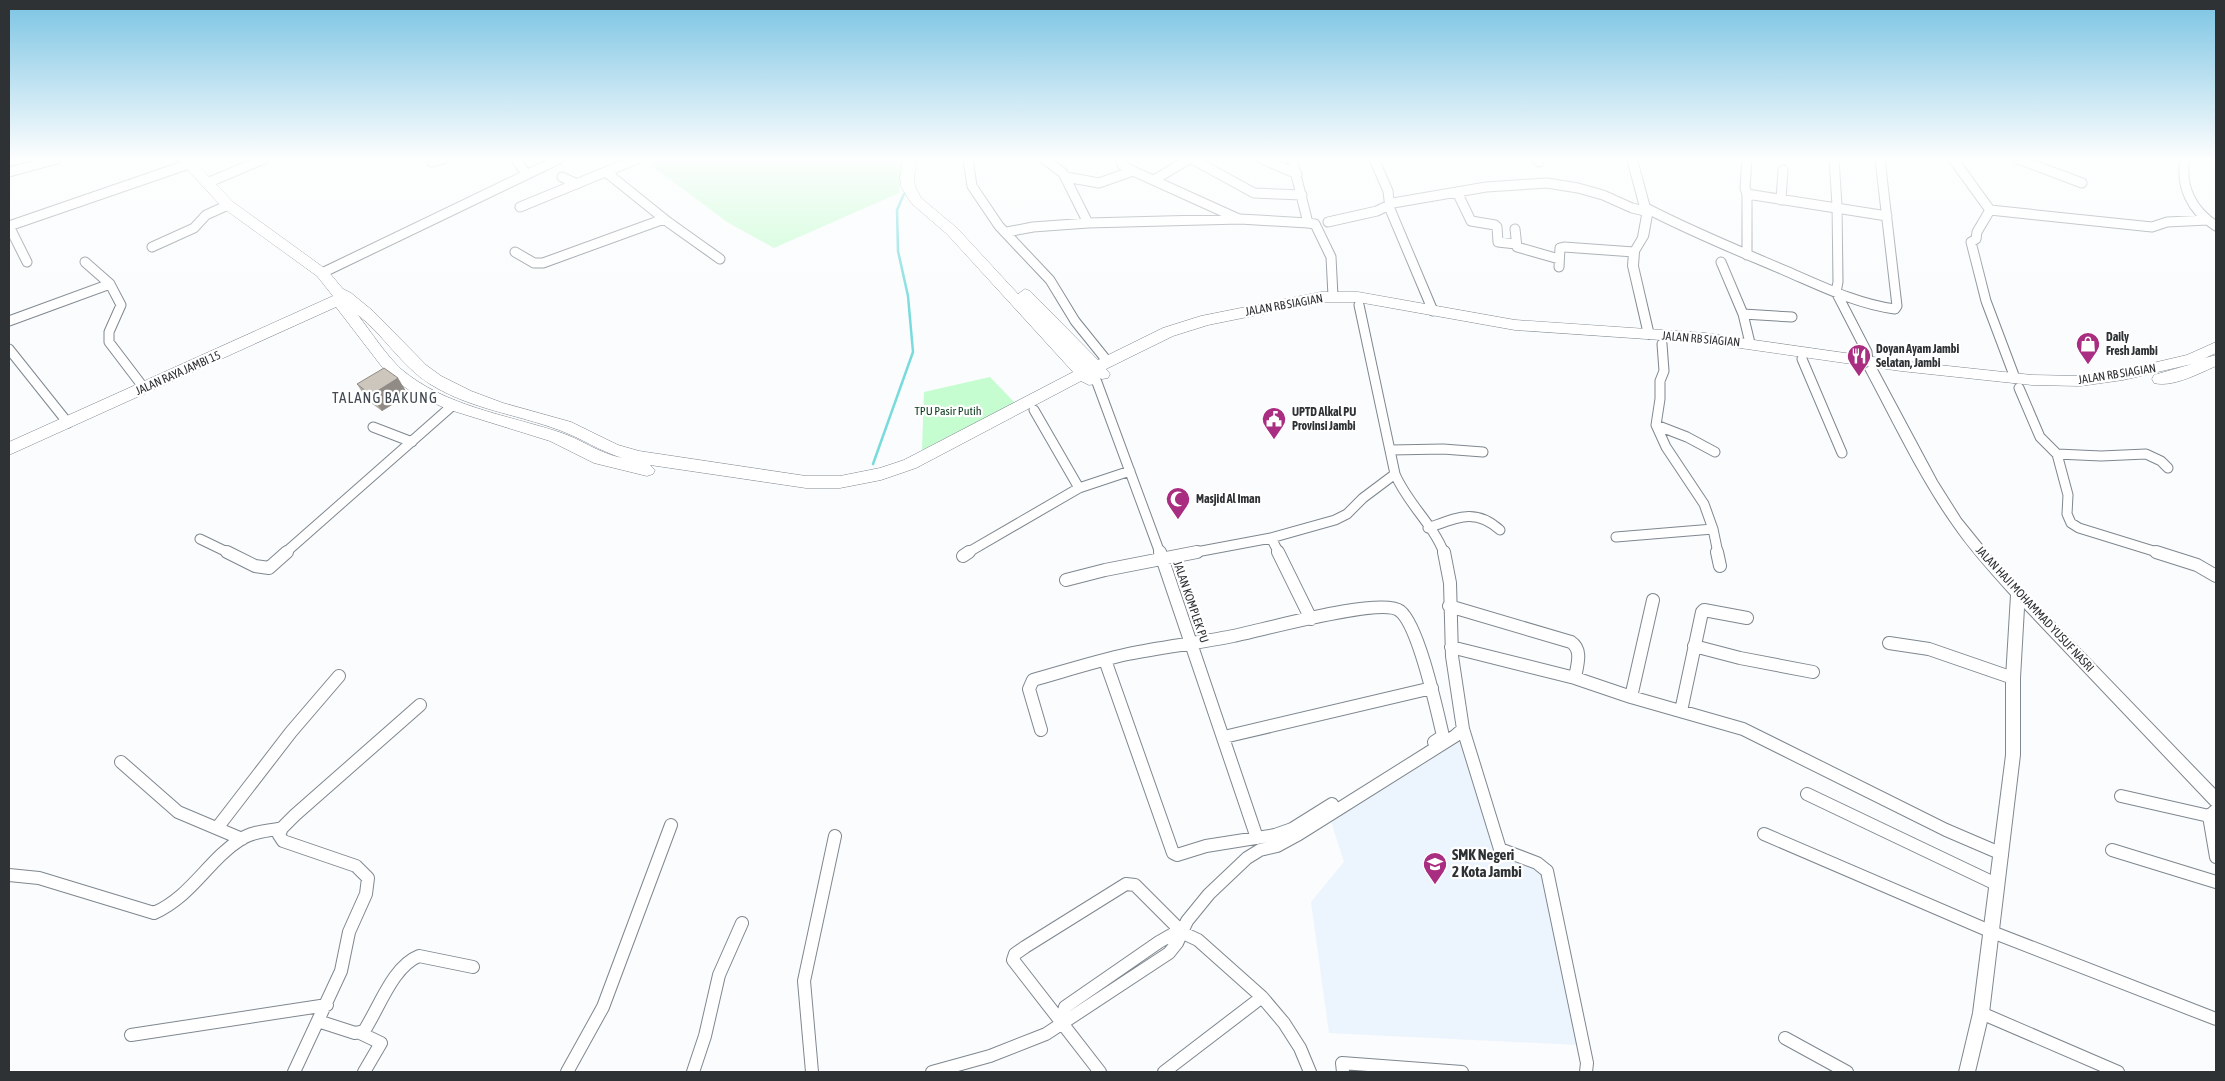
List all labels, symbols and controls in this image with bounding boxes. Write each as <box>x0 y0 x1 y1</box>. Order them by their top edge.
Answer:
street label: JALAN RB SIAGIAN <box>1244 291 1324 319</box>
street label: JALAN RB SIAGIAN <box>1661 329 1741 349</box>
place label: Daily Fresh Jambi <box>2106 330 2158 358</box>
shop icon: Daily Fresh Jambi <box>2075 331 2101 365</box>
place label: Doyan Ayam Jambi Selatan, Jambi <box>1876 342 1959 370</box>
restaurant icon: Doyan Ayam Jambi Selatan, Jambi <box>1846 343 1872 377</box>
street label: JALAN RAYA JAMBI 15 <box>133 348 223 398</box>
street label: JALAN RB SIAGIAN <box>2077 361 2157 387</box>
district label: TALANG BAKUNG <box>332 389 438 406</box>
park label: TPU Pasir Putih <box>915 404 982 418</box>
place label: UPTD Alkal PU Provinsi Jambi <box>1292 405 1356 433</box>
public building icon: UPTD Alkal PU Provinsi Jambi <box>1261 406 1287 440</box>
mosque icon: Masjid Al Iman <box>1165 486 1191 520</box>
place label: Masjid Al Iman <box>1196 492 1261 506</box>
street label: JALAN HAJI MOHAMMAD YUSUF NASRI <box>1973 543 2097 675</box>
street label: JALAN KOMPLEK PU <box>1170 559 1212 645</box>
place label: SMK Negeri 2 Kota Jambi <box>1452 846 1522 880</box>
school or university icon: SMK Negeri 2 Kota Jambi <box>1422 851 1448 885</box>

